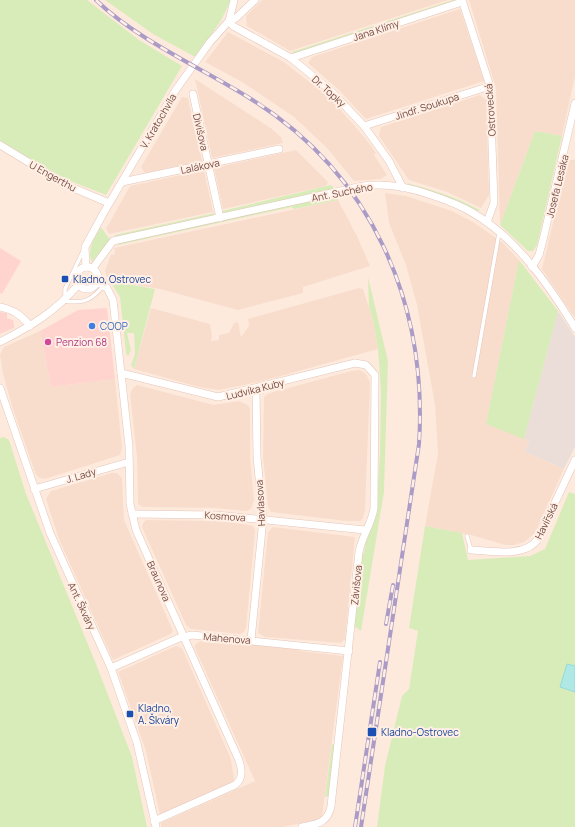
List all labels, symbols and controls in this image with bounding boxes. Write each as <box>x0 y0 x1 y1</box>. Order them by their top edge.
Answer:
street label: Jana Klímy <box>351 16 402 44</box>
street label: Dr. Topky <box>309 72 350 110</box>
street label: Ostrovecká <box>481 83 499 137</box>
street label: Jindř. Soukupa <box>393 89 461 123</box>
street label: V. Kratochvíla <box>137 91 179 151</box>
street label: Divišova <box>190 112 212 152</box>
street label: Josefa Lesáka <box>542 153 572 219</box>
street label: Lalákova <box>179 155 221 177</box>
street label: U Engerthu <box>27 157 79 195</box>
street label: Ant. Suchého <box>310 179 374 205</box>
place label: Kladno, Ostrovec <box>73 272 151 286</box>
marker: Kladno, Ostrovec <box>60 274 70 284</box>
place label: COOP <box>100 319 128 333</box>
marker: COOP <box>87 321 97 331</box>
place label: Penzion 68 <box>56 335 107 349</box>
marker: Penzion 68 <box>43 337 53 347</box>
street label: Ludvíka Kuby <box>225 375 286 403</box>
street label: J. Lady <box>64 464 98 486</box>
street label: Havlasova <box>252 479 268 527</box>
street label: Havířská <box>531 500 561 542</box>
street label: Kosmova <box>204 508 246 524</box>
street label: Braunova <box>144 559 174 603</box>
street label: Závišova <box>347 564 365 606</box>
street label: Ant. Škváry <box>65 580 99 633</box>
street label: Mahenova <box>203 629 251 647</box>
place label: Kladno, A. Škváry <box>138 701 180 727</box>
marker: Kladno, A. Škváry <box>125 709 135 719</box>
place label: Kladno-Ostrovec <box>381 725 459 739</box>
marker: Kladno-Ostrovec <box>366 726 378 738</box>

